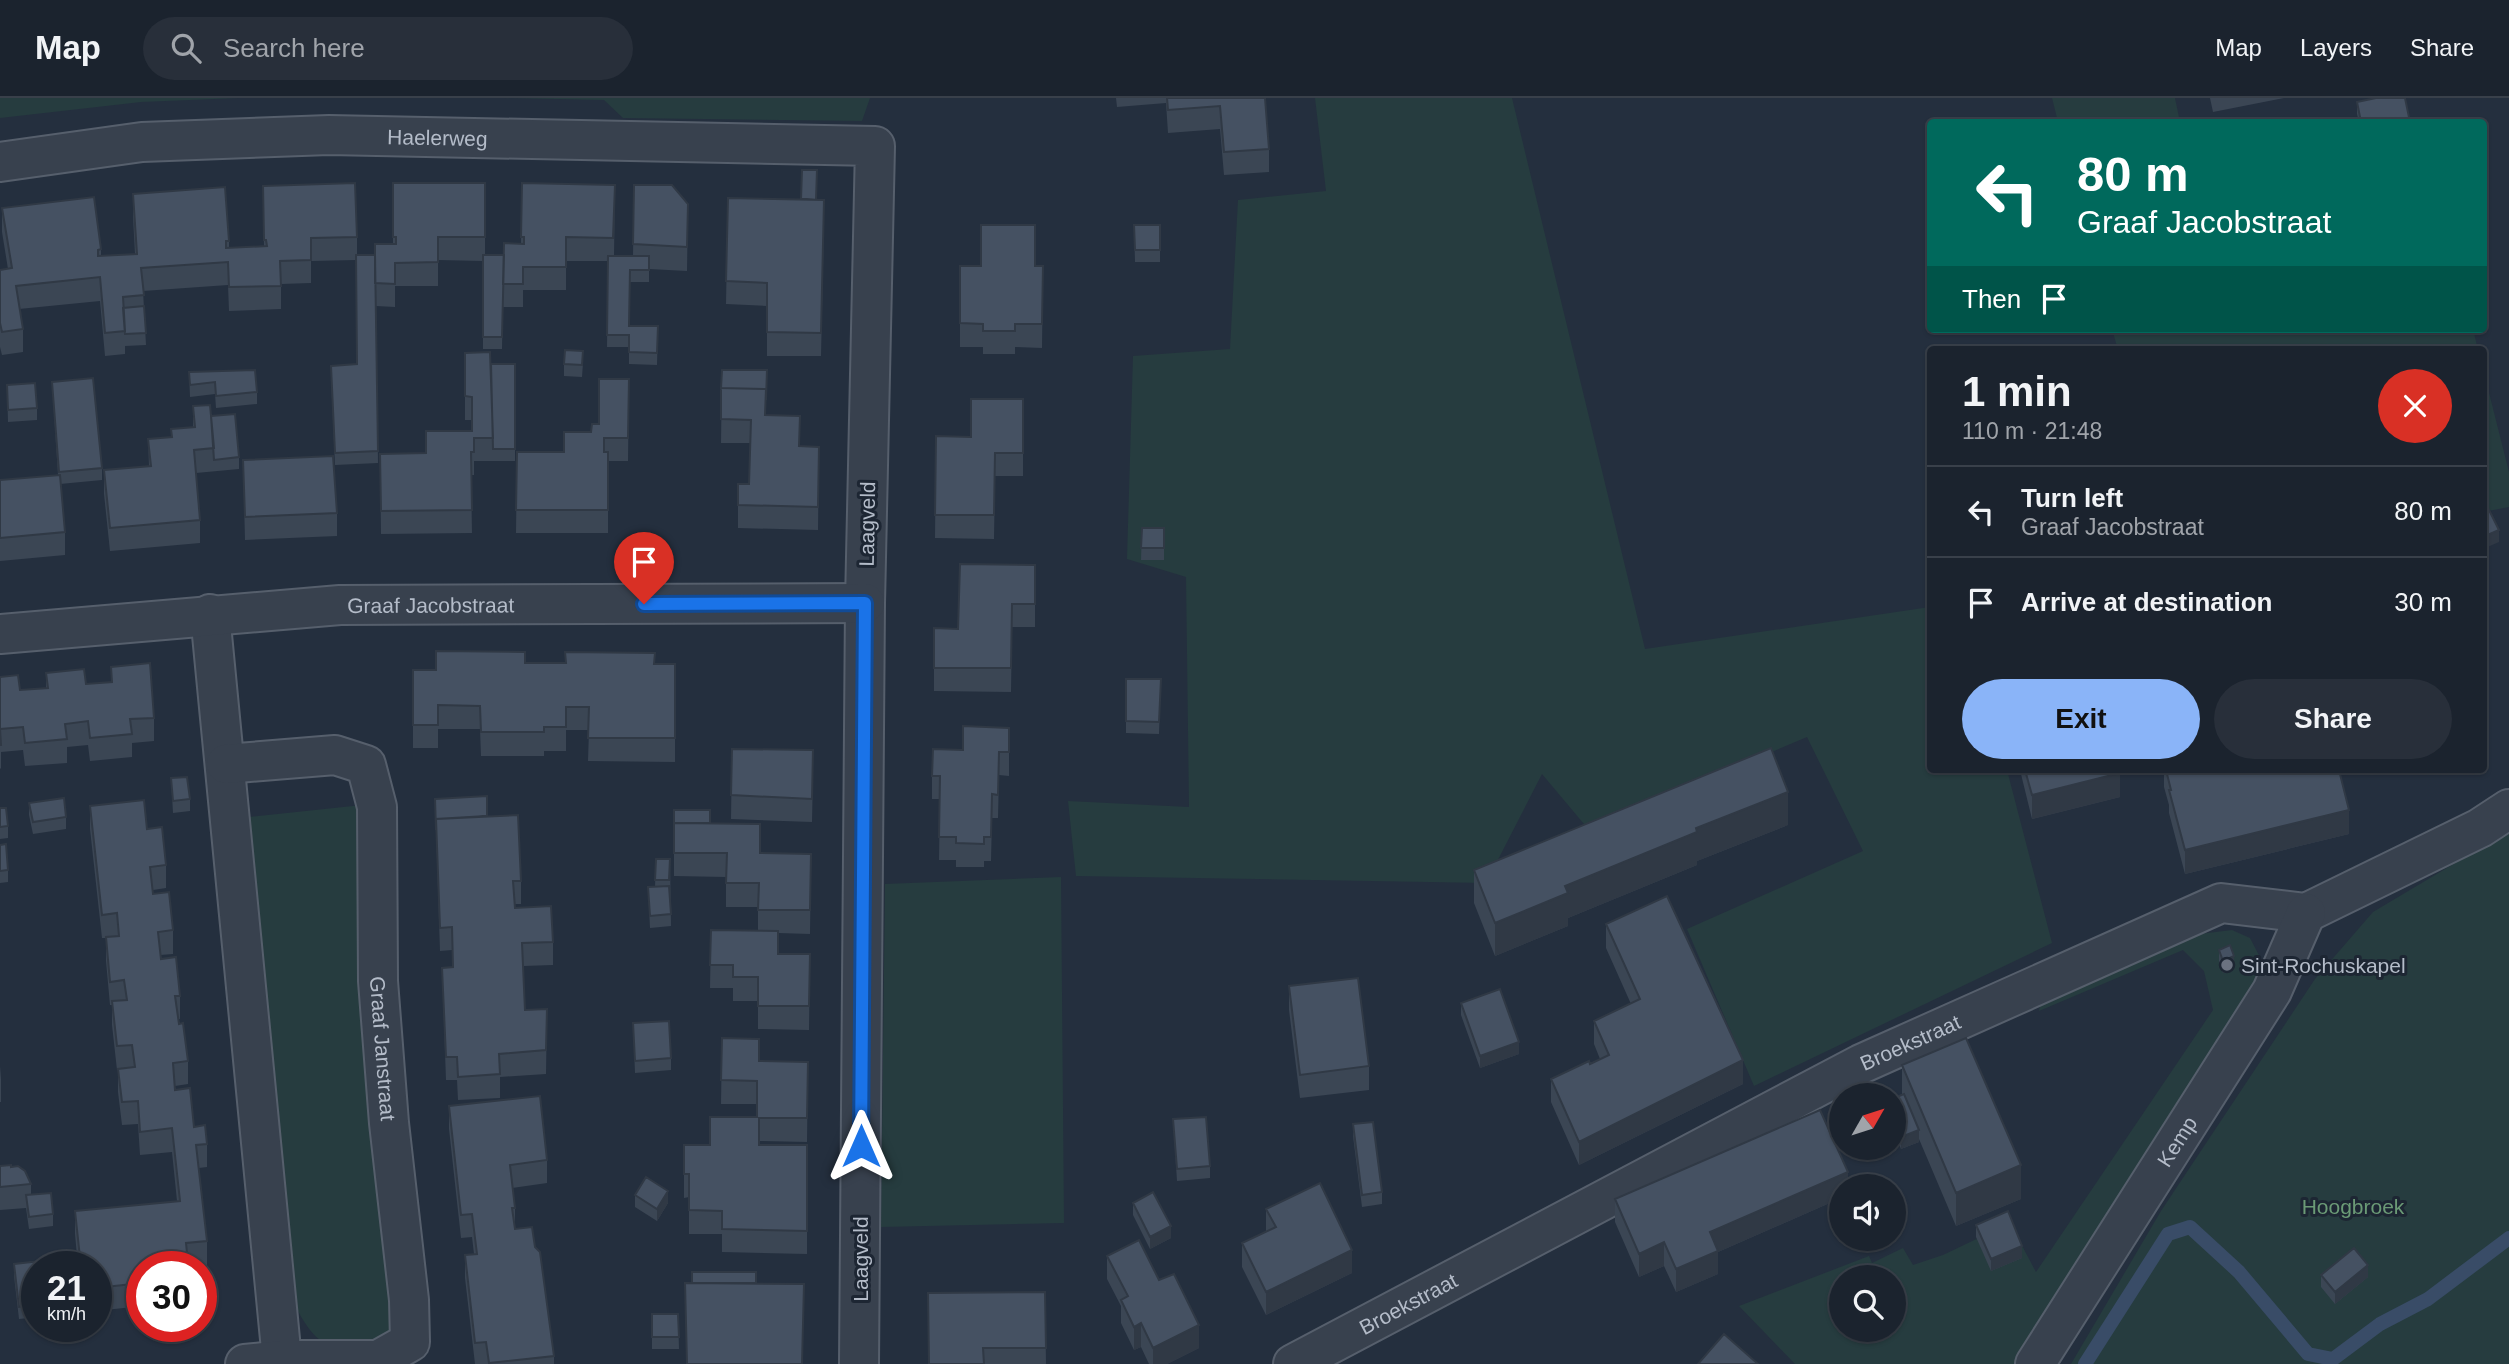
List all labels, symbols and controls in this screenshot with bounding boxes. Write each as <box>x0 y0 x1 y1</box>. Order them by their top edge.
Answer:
search box <box>143 17 633 80</box>
text: Map <box>35 29 101 66</box>
icon: search <box>167 29 205 67</box>
text: Search here <box>223 33 365 63</box>
text: Map <box>2215 34 2262 61</box>
text: Layers <box>2300 34 2372 61</box>
text: Share <box>2410 34 2474 61</box>
street label: Haelerweg <box>387 125 488 150</box>
icon: left <box>1962 147 2053 238</box>
text: 80 m <box>2077 147 2189 201</box>
text: Graaf Jacobstraat <box>2077 204 2331 240</box>
icon: arrive <box>2035 280 2073 318</box>
text: Then <box>1962 284 2021 314</box>
text: 1 min <box>1962 368 2072 415</box>
button: close <box>2378 369 2452 443</box>
text: 110 m · 21:48 <box>1962 418 2102 444</box>
street label: Laagveld <box>855 481 879 567</box>
text: Turn left <box>2021 483 2123 513</box>
icon: left <box>1962 493 2000 531</box>
text: 80 m <box>2394 496 2452 526</box>
text: Graaf Jacobstraat <box>2021 514 2204 540</box>
pin <box>614 532 674 604</box>
icon: arrive <box>625 543 663 581</box>
icon: arrive <box>1962 584 2000 622</box>
text: Arrive at destination <box>2021 587 2272 617</box>
text: 30 m <box>2394 587 2452 617</box>
street label: Graaf Jacobstraat <box>347 593 514 616</box>
button: Exit <box>1962 679 2200 759</box>
button: Share <box>2214 679 2452 759</box>
place label: Sint-Rochuskapel <box>2241 954 2406 977</box>
marker: Sint-Rochuskapel <box>2219 957 2235 973</box>
street label: Graaf Janstraat <box>366 975 400 1122</box>
street label: Broekstraat <box>1856 1010 1964 1075</box>
north arrow <box>1829 1083 1906 1160</box>
map controls <box>1829 1083 1906 1342</box>
position arrow <box>824 1109 898 1183</box>
street label: Kemp <box>2152 1112 2201 1171</box>
button: sound <box>1829 1174 1906 1251</box>
park label: Hoogbroek <box>2302 1195 2405 1218</box>
street label: Laagveld <box>849 1216 872 1302</box>
speed limit sign: 30 <box>126 1251 217 1342</box>
button: search <box>1829 1265 1906 1342</box>
text: 21 <box>47 1268 86 1307</box>
street label: Broekstraat <box>1355 1268 1461 1339</box>
text: km/h <box>47 1304 86 1324</box>

